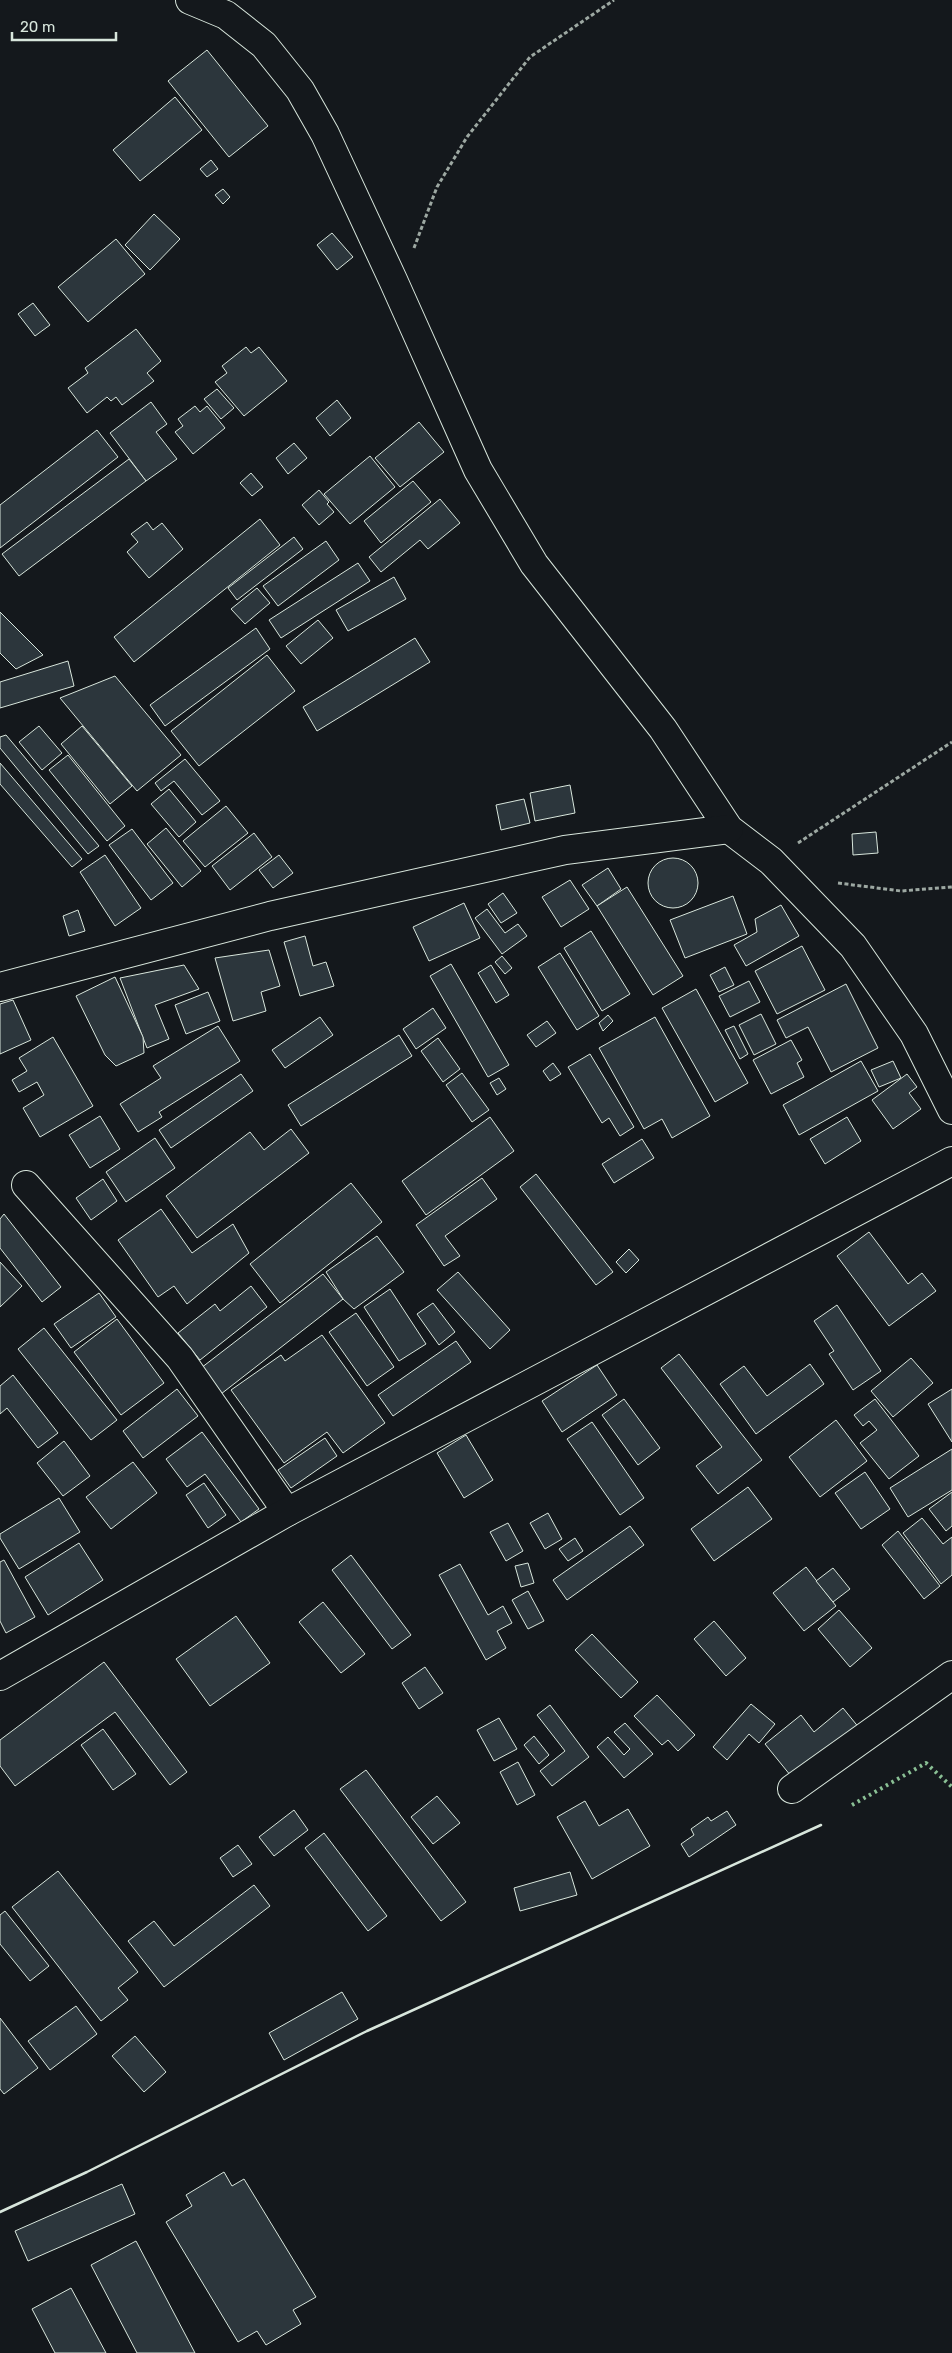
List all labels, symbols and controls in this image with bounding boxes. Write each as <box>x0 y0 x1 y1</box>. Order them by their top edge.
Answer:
scale bar <box>12 10 116 42</box>
text: 20 m <box>20 18 55 36</box>

